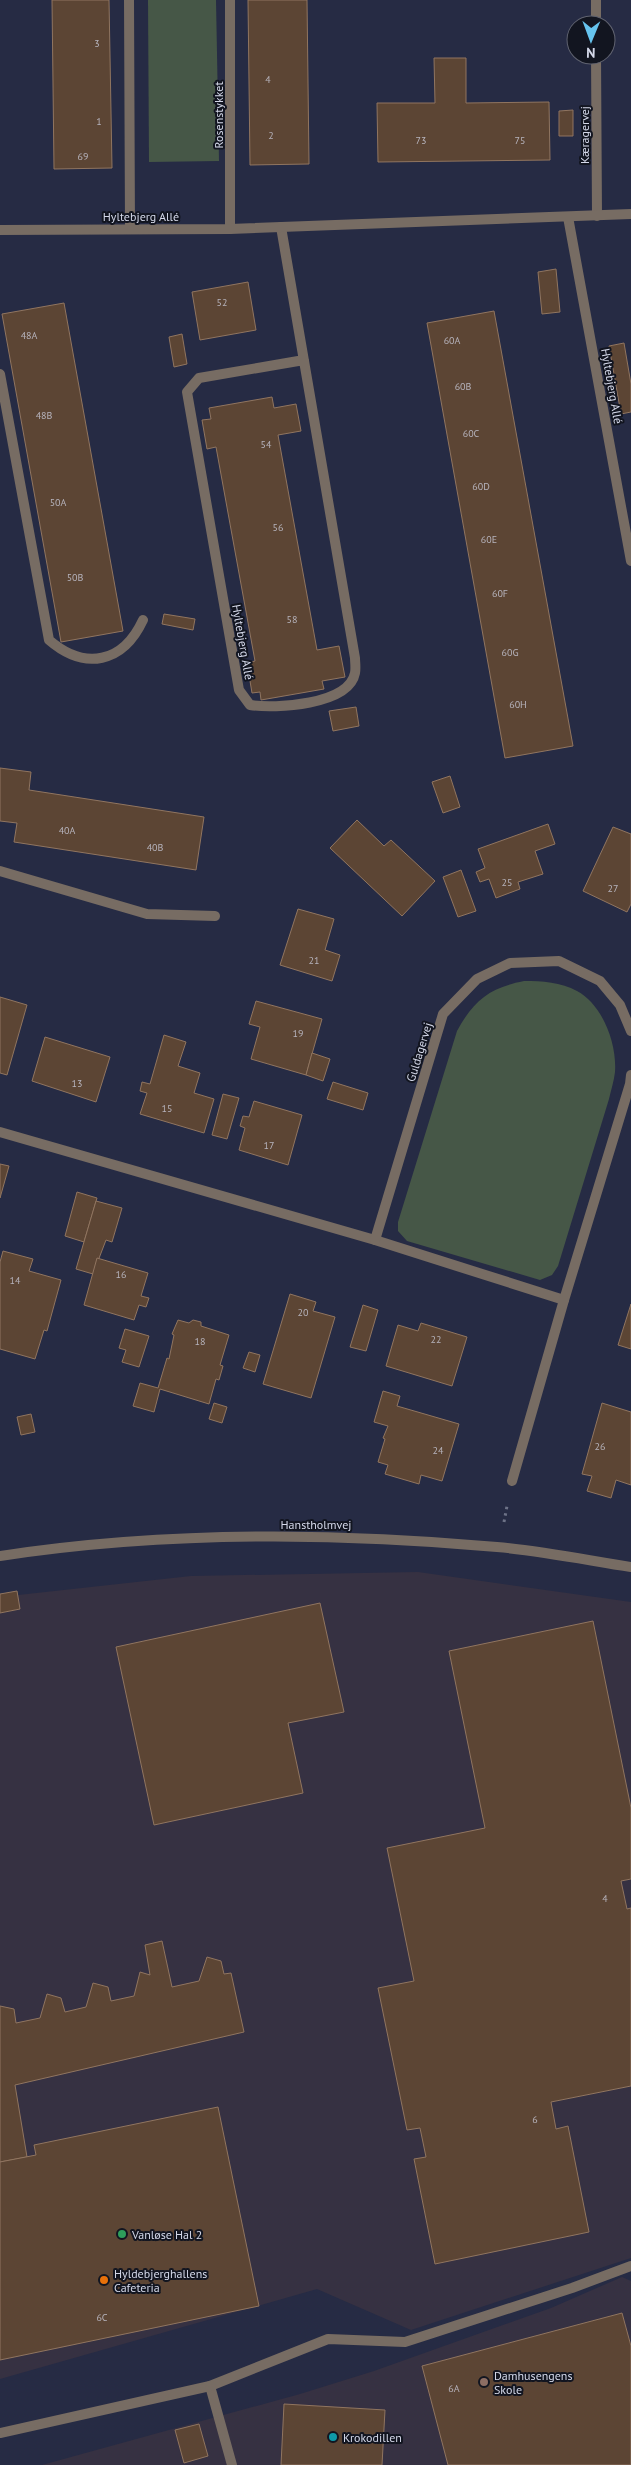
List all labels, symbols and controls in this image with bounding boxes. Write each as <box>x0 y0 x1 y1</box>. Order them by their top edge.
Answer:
north arrow <box>566 15 616 65</box>
house number: 3 <box>94 37 100 50</box>
text: N <box>586 44 596 62</box>
house number: 4 <box>265 73 271 86</box>
street label: Rosenstykket <box>211 82 226 148</box>
street label: Kæragervej <box>577 106 592 164</box>
house number: 1 <box>96 115 102 128</box>
house number: 2 <box>268 129 274 142</box>
house number: 73 <box>416 134 426 147</box>
house number: 75 <box>515 134 525 147</box>
house number: 69 <box>78 150 88 163</box>
street label: Hyltebjerg Allé <box>103 209 179 224</box>
house number: 52 <box>217 296 227 309</box>
house number: 48A <box>21 329 38 342</box>
house number: 60A <box>444 334 461 347</box>
street label: Hyltebjerg Allé <box>598 347 626 425</box>
house number: 60B <box>455 380 472 393</box>
house number: 48B <box>36 409 53 422</box>
house number: 60C <box>463 427 480 440</box>
house number: 54 <box>261 438 272 451</box>
house number: 60D <box>472 480 490 493</box>
house number: 50A <box>50 496 67 509</box>
house number: 56 <box>273 521 283 534</box>
house number: 60E <box>481 533 497 546</box>
house number: 50B <box>67 571 84 584</box>
house number: 60F <box>492 587 508 600</box>
street label: Hyltebjerg Allé <box>229 603 257 681</box>
house number: 58 <box>287 613 297 626</box>
house number: 60G <box>501 646 519 659</box>
house number: 60H <box>509 698 527 711</box>
house number: 40A <box>59 824 76 837</box>
house number: 40B <box>147 841 164 854</box>
house number: 25 <box>502 876 512 889</box>
house number: 27 <box>608 882 618 895</box>
house number: 21 <box>309 954 319 967</box>
street label: Guldagervej <box>403 1020 435 1084</box>
house number: 19 <box>293 1027 303 1040</box>
house number: 13 <box>72 1077 82 1090</box>
house number: 15 <box>162 1102 172 1115</box>
house number: 17 <box>264 1139 274 1152</box>
house number: 16 <box>116 1268 126 1281</box>
house number: 14 <box>10 1274 21 1287</box>
house number: 20 <box>298 1306 309 1319</box>
house number: 22 <box>431 1333 441 1346</box>
house number: 18 <box>195 1335 205 1348</box>
house number: 26 <box>595 1440 605 1453</box>
house number: 24 <box>433 1444 444 1457</box>
street label: Hanstholmvej <box>281 1517 351 1532</box>
house number: 4 <box>602 1892 608 1905</box>
house number: 6 <box>532 2113 538 2126</box>
place label: Vanløse Hal 2 <box>131 2227 202 2242</box>
marker: Vanløse Hal 2 <box>116 2228 128 2240</box>
place label: Hyldebjerghallens Cafeteria <box>114 2266 207 2295</box>
marker: Hyldebjerghallens Cafeteria <box>98 2274 110 2286</box>
house number: 6C <box>96 2311 108 2324</box>
place label: Damhusengens Skole <box>494 2368 572 2397</box>
marker: Damhusengens Skole <box>478 2376 490 2388</box>
house number: 6A <box>448 2382 460 2395</box>
place label: Krokodillen <box>343 2430 402 2445</box>
marker: Krokodillen <box>327 2431 339 2443</box>

